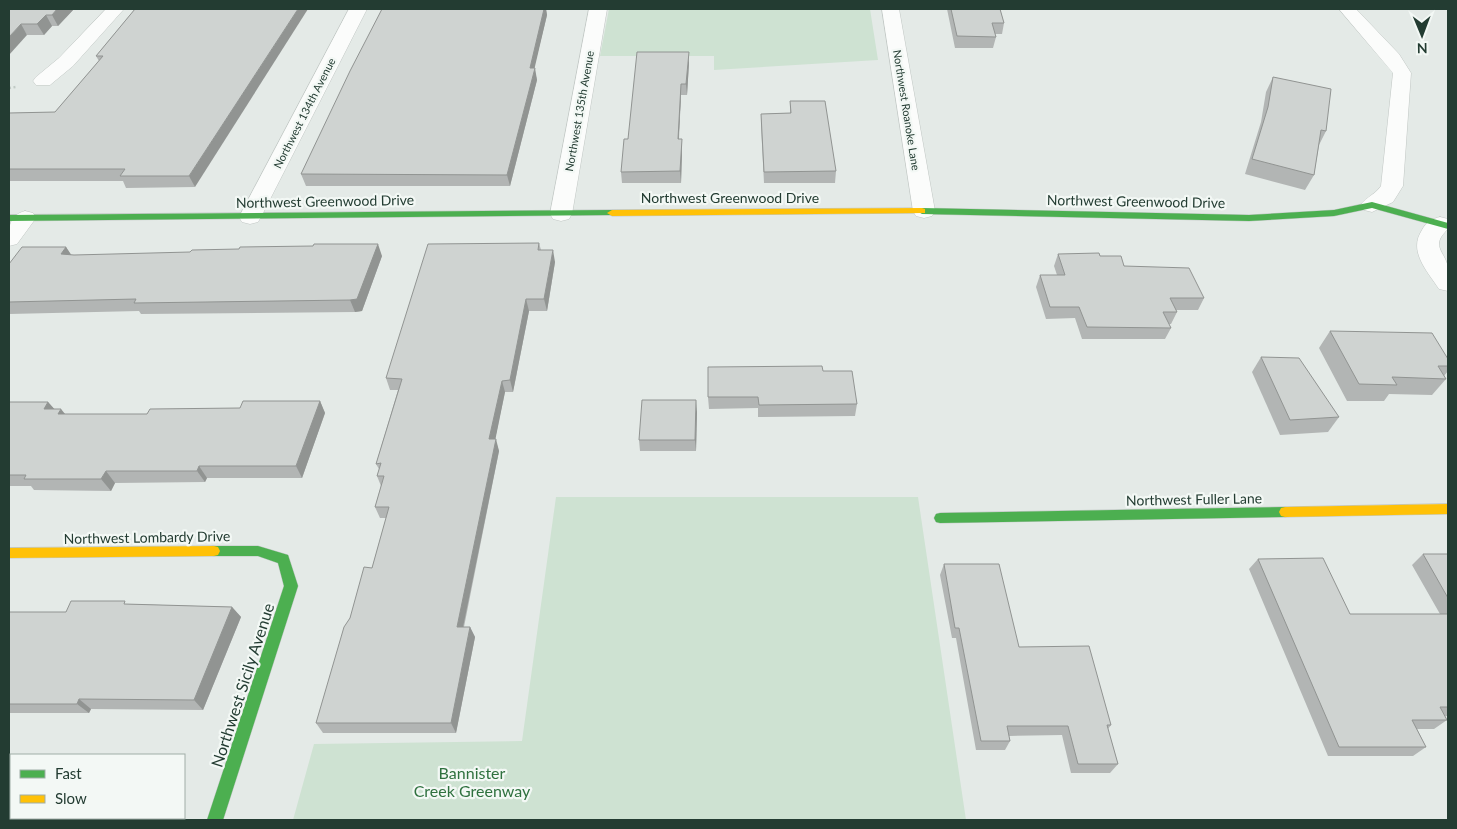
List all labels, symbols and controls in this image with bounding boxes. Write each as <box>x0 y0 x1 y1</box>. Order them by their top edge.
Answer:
north arrow <box>1397 10 1447 60</box>
text: N <box>1417 40 1428 57</box>
street label: Northwest 135th Avenue <box>562 49 596 172</box>
street label: Northwest Roanoke Lane <box>891 49 923 171</box>
street label: Northwest 134th Avenue <box>270 55 338 171</box>
street label: Northwest Greenwood Drive <box>641 189 819 206</box>
street label: Northwest Greenwood Drive <box>236 191 414 211</box>
street label: Northwest Greenwood Drive <box>1047 191 1225 211</box>
street label: Northwest Fuller Lane <box>1126 489 1262 509</box>
street label: Northwest Lombardy Drive <box>64 527 230 547</box>
street label: Northwest Sicily Avenue <box>207 601 277 769</box>
legend <box>10 754 185 819</box>
park label: Bannister Creek Greenway <box>414 763 531 800</box>
text: Fast <box>55 764 82 782</box>
text: Slow <box>55 789 87 807</box>

